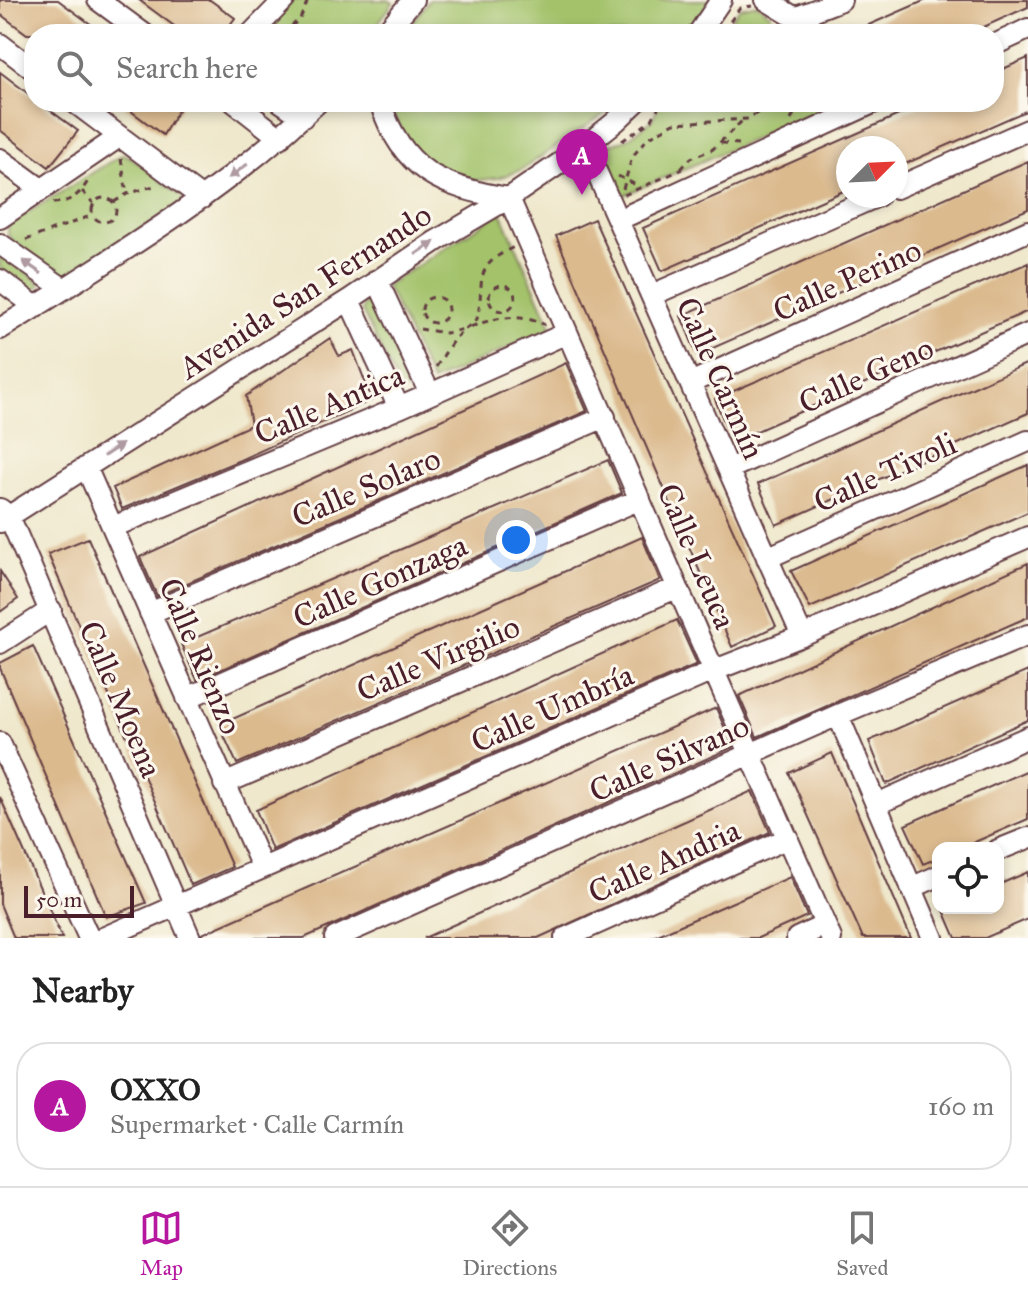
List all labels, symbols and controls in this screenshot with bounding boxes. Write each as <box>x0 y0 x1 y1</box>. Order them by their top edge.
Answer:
search box <box>24 24 1004 112</box>
icon: search <box>52 46 96 90</box>
text: Search here <box>116 50 258 86</box>
pin: A <box>556 129 608 195</box>
north arrow <box>836 136 908 208</box>
one-way arrow <box>228 163 249 179</box>
street label: Avenida San Fernando <box>170 195 439 389</box>
street label: Calle Perino <box>767 230 927 330</box>
one-way arrow <box>415 241 436 256</box>
one-way arrow <box>22 260 43 275</box>
street label: Calle Carmín <box>668 291 774 465</box>
street label: Calle Geno <box>793 329 940 422</box>
street label: Calle Antica <box>249 355 410 453</box>
street label: Calle Tivoli <box>808 424 963 521</box>
street label: Calle Solaro <box>286 439 446 536</box>
one-way arrow <box>102 444 124 458</box>
street label: Calle Leuca <box>649 478 745 635</box>
your location <box>496 520 536 560</box>
street label: Calle Gonzaga <box>287 526 474 637</box>
street label: Calle Rienzo <box>150 572 251 740</box>
street label: Calle Virgilio <box>351 607 526 710</box>
street label: Calle Moena <box>70 615 171 784</box>
street label: Calle Umbría <box>465 655 640 762</box>
street label: Calle Silvano <box>583 706 755 811</box>
street label: Calle Andria <box>582 811 747 912</box>
map controls <box>932 842 1004 914</box>
button: locate <box>932 842 1004 914</box>
scale bar <box>24 882 134 918</box>
text: 50 m <box>36 886 82 913</box>
text: Nearby <box>32 970 134 1011</box>
text: OXXO <box>110 1072 201 1108</box>
text: A <box>51 1090 69 1122</box>
text: 160 m <box>928 1090 994 1122</box>
text: Supermarket · Calle Carmín <box>110 1108 404 1140</box>
tab: Map <box>139 1206 183 1281</box>
tab: Directions <box>462 1206 557 1281</box>
tab: Saved <box>836 1206 888 1281</box>

